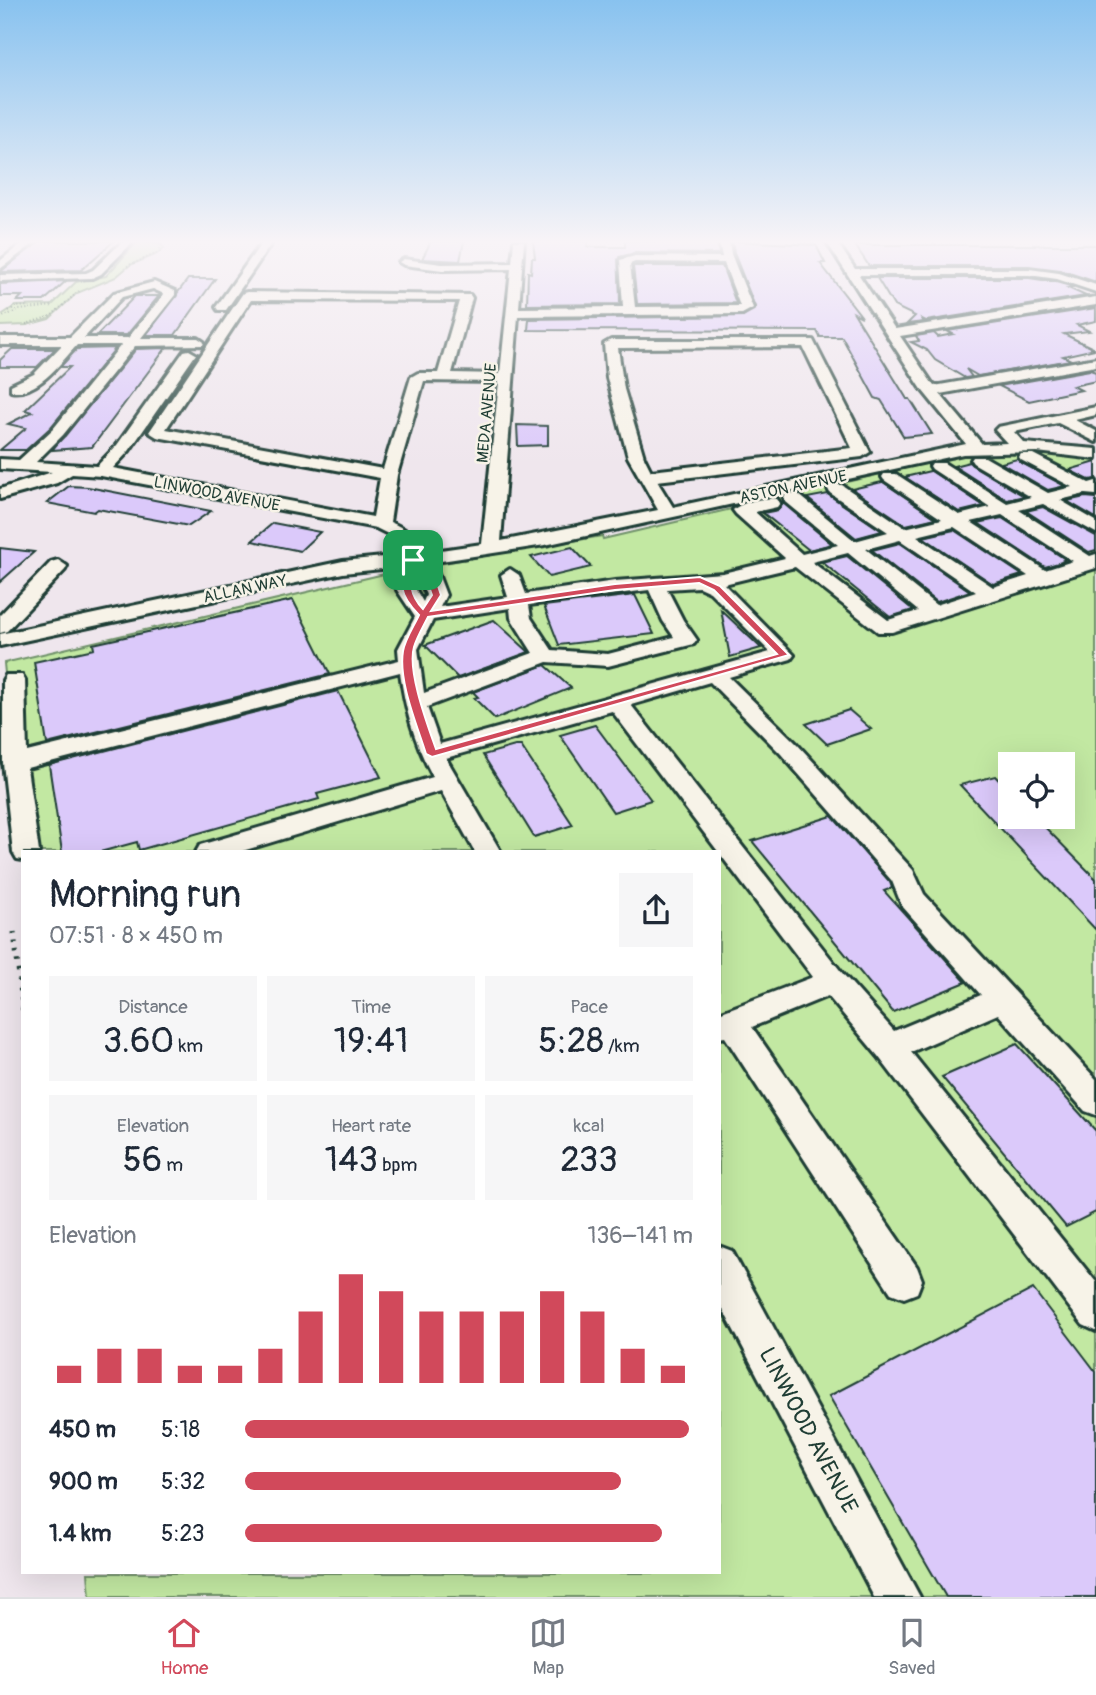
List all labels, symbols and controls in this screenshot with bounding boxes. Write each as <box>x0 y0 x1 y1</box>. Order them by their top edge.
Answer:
street label: MEDA AVENUE <box>473 362 501 464</box>
street label: ASTON AVENUE <box>738 466 849 508</box>
street label: LINWOOD AVENUE <box>152 472 282 516</box>
pin <box>383 530 443 590</box>
icon: arrive <box>394 541 432 579</box>
street label: ALLAN WAY <box>201 570 289 608</box>
map controls <box>998 752 1075 829</box>
button: locate <box>998 752 1075 829</box>
text: Morning run <box>49 871 241 919</box>
button: share <box>619 873 693 947</box>
text: 07:51 · 8 × 450 m <box>49 921 223 950</box>
text: Distance <box>118 995 188 1019</box>
text: Time <box>351 995 391 1019</box>
text: Pace <box>570 995 608 1019</box>
text: 3.60 <box>103 1019 174 1063</box>
text: 19:41 <box>333 1019 409 1063</box>
text: 5:28 <box>538 1019 604 1063</box>
text: km <box>174 1034 203 1058</box>
text: /km <box>604 1034 640 1058</box>
text: Elevation <box>117 1114 189 1138</box>
text: Heart rate <box>331 1114 411 1138</box>
text: kcal <box>574 1114 604 1138</box>
text: 56 <box>123 1138 162 1182</box>
text: 143 <box>325 1138 378 1182</box>
text: 233 <box>560 1138 618 1182</box>
text: m <box>162 1153 183 1177</box>
text: bpm <box>378 1153 417 1177</box>
text: Elevation <box>49 1221 137 1250</box>
text: 136–141 m <box>587 1221 693 1250</box>
street label: LINWOOD AVENUE <box>753 1342 865 1518</box>
text: 450 m <box>49 1415 116 1444</box>
text: 5:18 <box>161 1415 200 1444</box>
text: 900 m <box>49 1467 118 1496</box>
text: 5:32 <box>161 1467 205 1496</box>
text: 1.4 km <box>49 1519 111 1548</box>
text: 5:23 <box>161 1519 205 1548</box>
tab: Home <box>160 1614 208 1680</box>
tab: Map <box>529 1614 567 1680</box>
tab: Saved <box>888 1614 936 1680</box>

